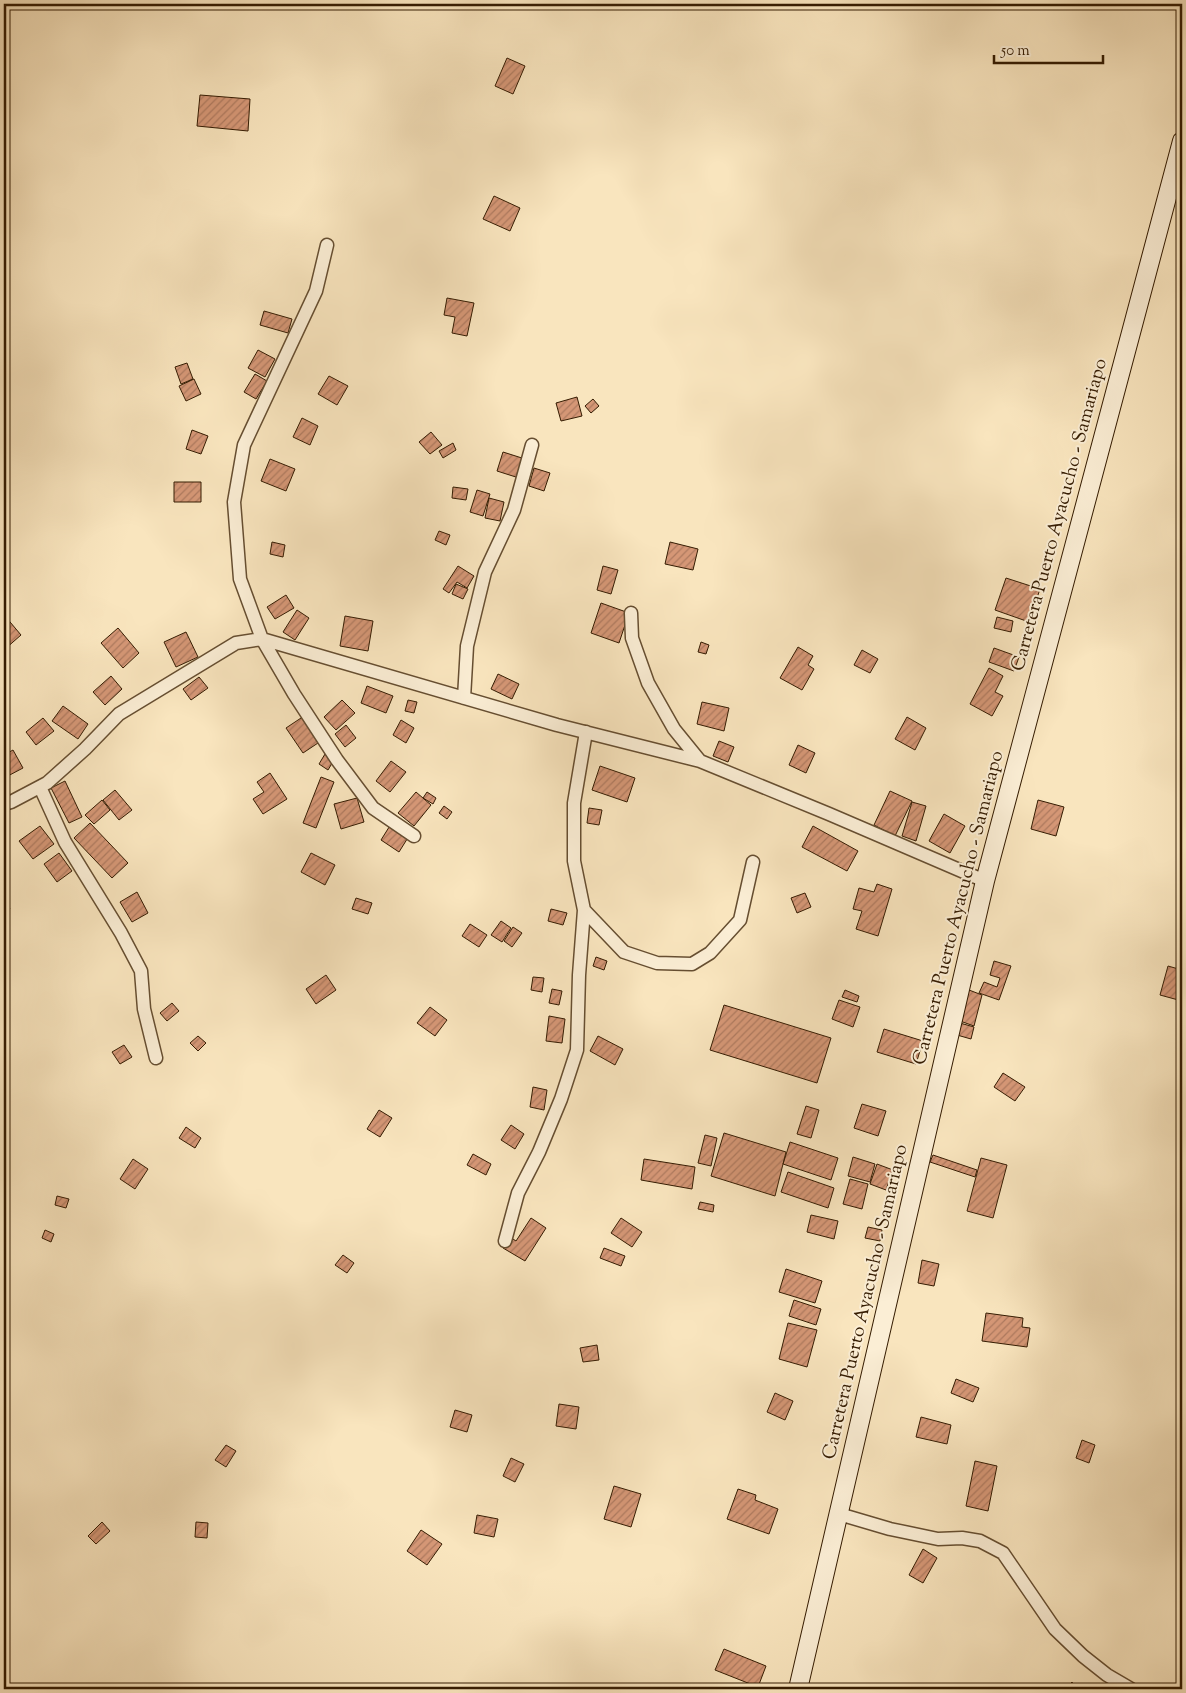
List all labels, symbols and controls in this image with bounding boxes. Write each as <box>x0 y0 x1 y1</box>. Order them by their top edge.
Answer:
scale bar <box>994 32 1102 64</box>
text: 50 m <box>1000 41 1030 62</box>
street label: Carretera Puerto Ayacucho - Samariapo <box>1005 356 1115 674</box>
street label: Carretera Puerto Ayacucho - Samariapo <box>907 748 1011 1068</box>
street label: Carretera Puerto Ayacucho - Samariapo <box>817 1142 915 1462</box>

